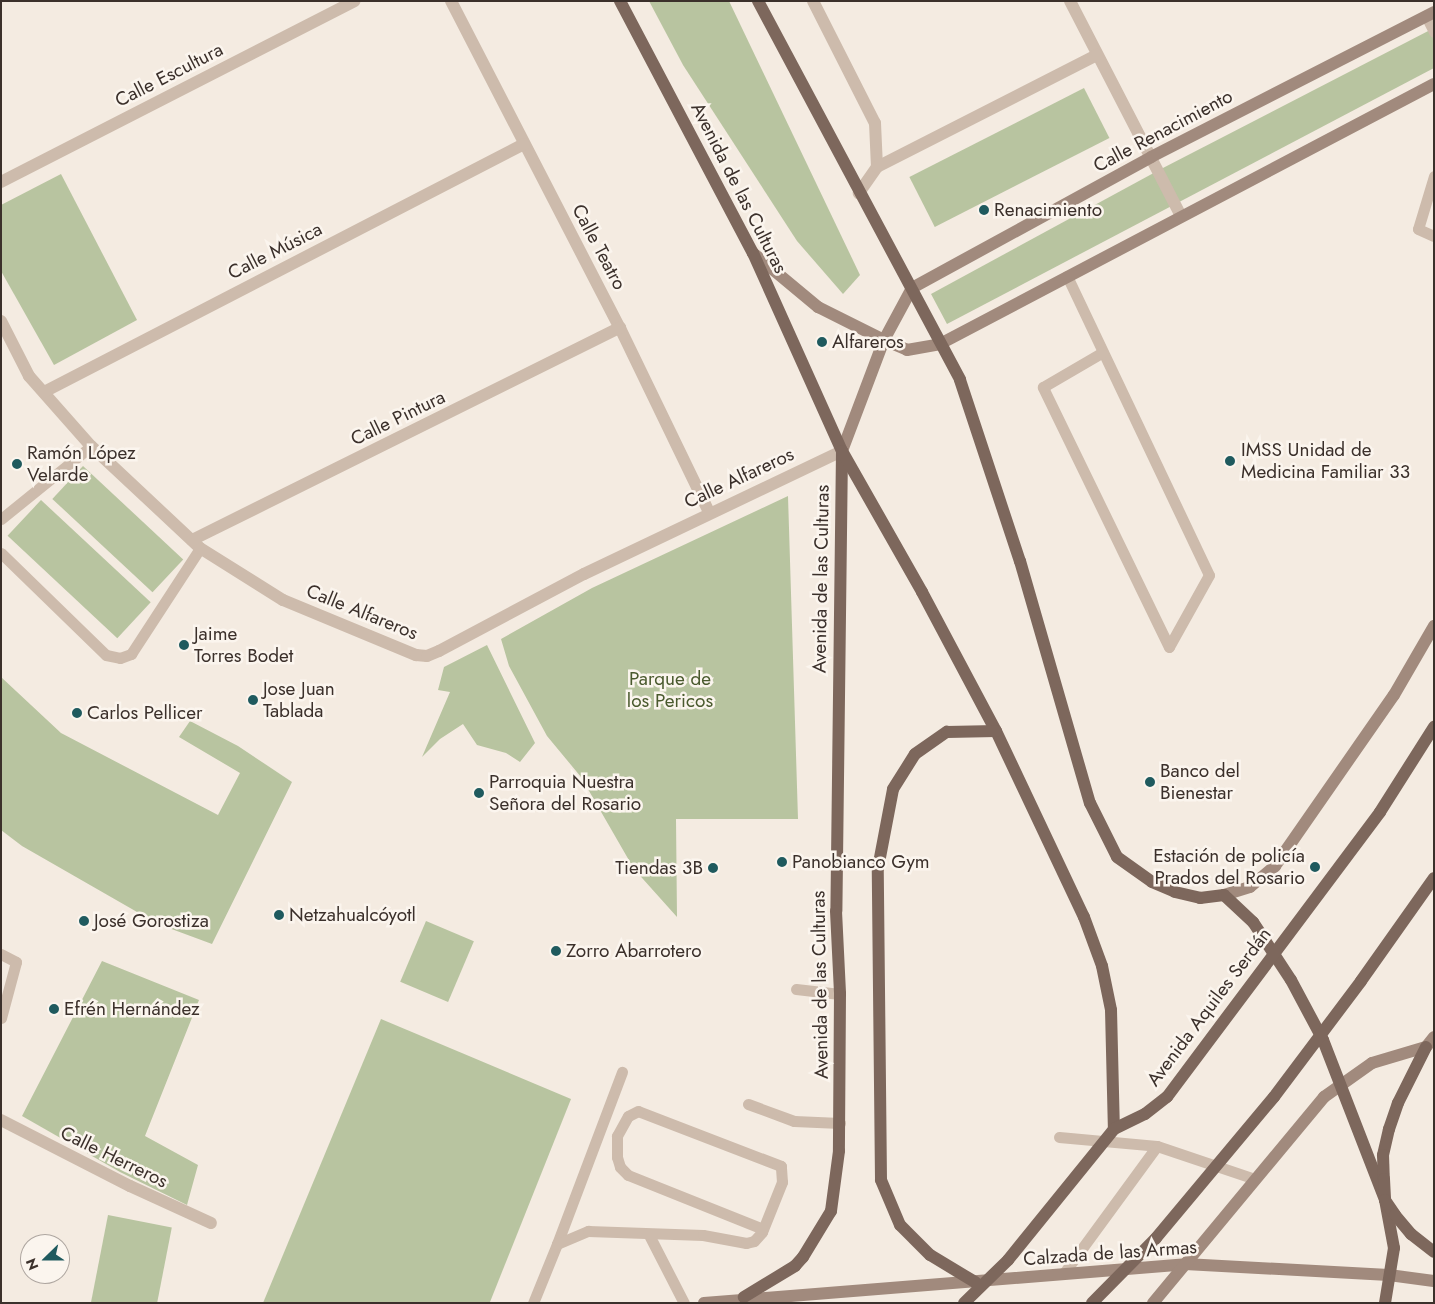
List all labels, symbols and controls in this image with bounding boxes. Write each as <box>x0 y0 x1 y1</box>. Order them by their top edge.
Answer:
street label: Calle Escultura <box>111 38 227 112</box>
street label: Calle Renacimiento <box>1089 85 1237 177</box>
street label: Avenida de las Culturas <box>686 99 792 277</box>
place label: Renacimiento <box>994 199 1102 221</box>
street label: Calle Teatro <box>567 200 631 294</box>
marker: Renacimiento <box>978 204 990 216</box>
street label: Calle Música <box>224 218 326 284</box>
place label: Alfareros <box>832 331 904 353</box>
marker: Alfareros <box>816 336 828 348</box>
street label: Calle Pintura <box>347 385 449 451</box>
place label: IMSS Unidad de Medicina Familiar 33 <box>1241 439 1410 483</box>
place label: Ramón López Velarde <box>27 442 136 486</box>
street label: Calle Alfareros <box>681 443 797 513</box>
marker: IMSS Unidad de Medicina Familiar 33 <box>1223 454 1237 468</box>
marker: Ramón López Velarde <box>11 458 23 470</box>
street label: Avenida de las Culturas <box>808 485 834 673</box>
street label: Calle Alfareros <box>303 579 421 645</box>
place label: Jaime Torres Bodet <box>194 623 293 667</box>
marker: Jaime Torres Bodet <box>178 639 190 651</box>
park label: Parque de los Pericos <box>627 668 713 712</box>
place label: Jose Juan Tablada <box>263 678 335 722</box>
marker: Jose Juan Tablada <box>247 694 259 706</box>
place label: Carlos Pellicer <box>87 702 202 724</box>
marker: Carlos Pellicer <box>71 707 83 719</box>
place label: Banco del Bienestar <box>1160 760 1240 804</box>
place label: Parroquia Nuestra Señora del Rosario <box>489 771 641 815</box>
marker: Banco del Bienestar <box>1144 776 1156 788</box>
marker: Parroquia Nuestra Señora del Rosario <box>473 787 485 799</box>
place label: Estación de policía Prados del Rosario <box>1153 845 1305 889</box>
place label: Panobianco Gym <box>792 851 930 873</box>
marker: Panobianco Gym <box>776 856 788 868</box>
place label: Tiendas 3B <box>615 857 703 879</box>
marker: Estación de policía Prados del Rosario <box>1309 861 1321 873</box>
marker: Tiendas 3B <box>707 862 719 874</box>
street label: Avenida de las Culturas <box>807 891 833 1079</box>
place label: Netzahualcóyotl <box>289 904 416 926</box>
marker: Netzahualcóyotl <box>273 909 285 921</box>
place label: José Gorostiza <box>94 910 209 932</box>
marker: José Gorostiza <box>78 915 90 927</box>
street label: Avenida Aquiles Serdán <box>1142 923 1276 1091</box>
place label: Zorro Abarrotero <box>566 940 702 962</box>
marker: Zorro Abarrotero <box>550 945 562 957</box>
place label: Efrén Hernández <box>64 998 200 1020</box>
marker: Efrén Hernández <box>48 1003 60 1015</box>
street label: Calle Herreros <box>57 1121 171 1193</box>
north arrow <box>20 1234 70 1284</box>
street label: Calzada de las Armas <box>1022 1236 1198 1270</box>
text: N <box>21 1255 43 1273</box>

